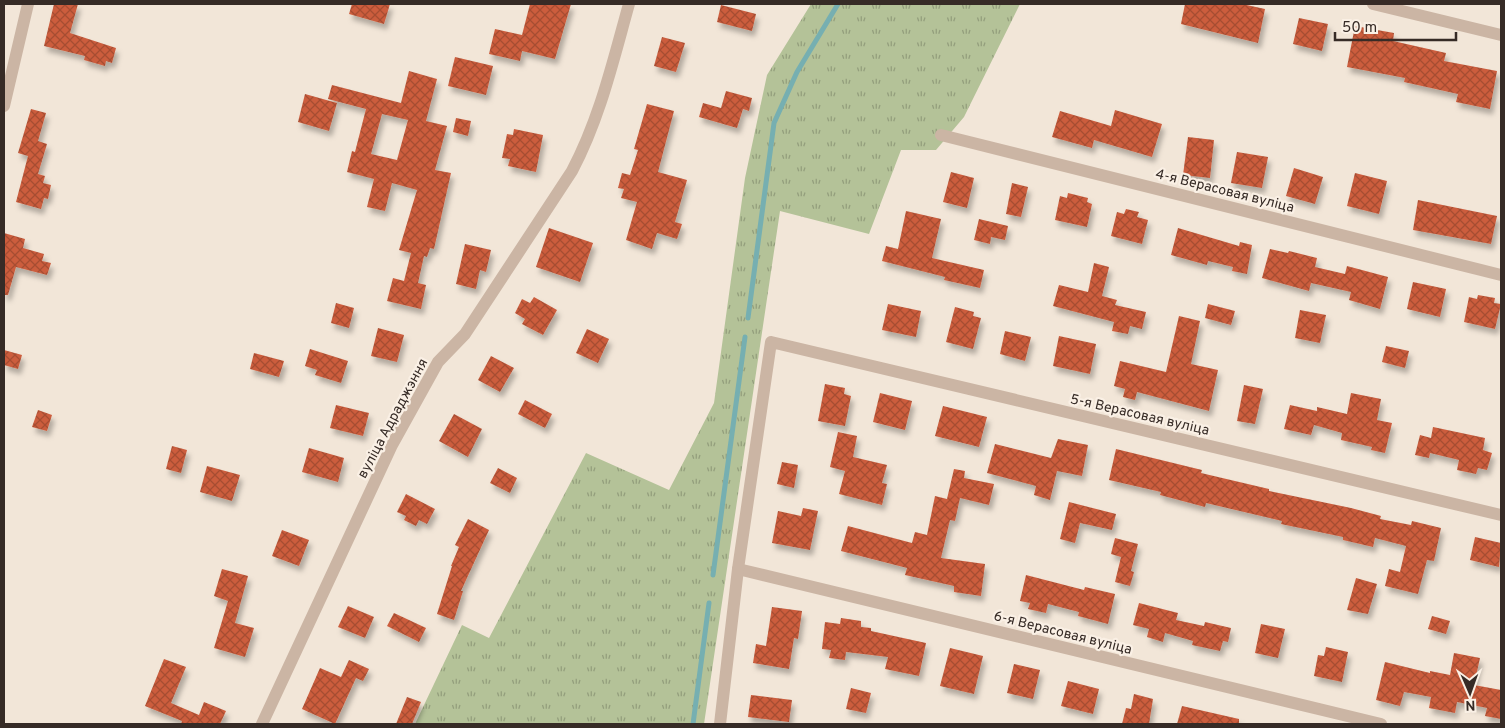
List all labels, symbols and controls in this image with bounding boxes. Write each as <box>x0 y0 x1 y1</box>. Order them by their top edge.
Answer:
scale bar <box>1335 10 1456 42</box>
text: 50 m <box>1342 19 1377 38</box>
street label: 4-я Верасовая вуліца <box>1154 166 1296 217</box>
street label: вуліца Адраджэння <box>355 356 432 482</box>
street label: 5-я Верасовая вуліца <box>1068 391 1211 440</box>
street label: 6-я Верасовая вуліца <box>992 608 1134 659</box>
north arrow <box>1445 668 1495 718</box>
text: N <box>1465 696 1476 713</box>

